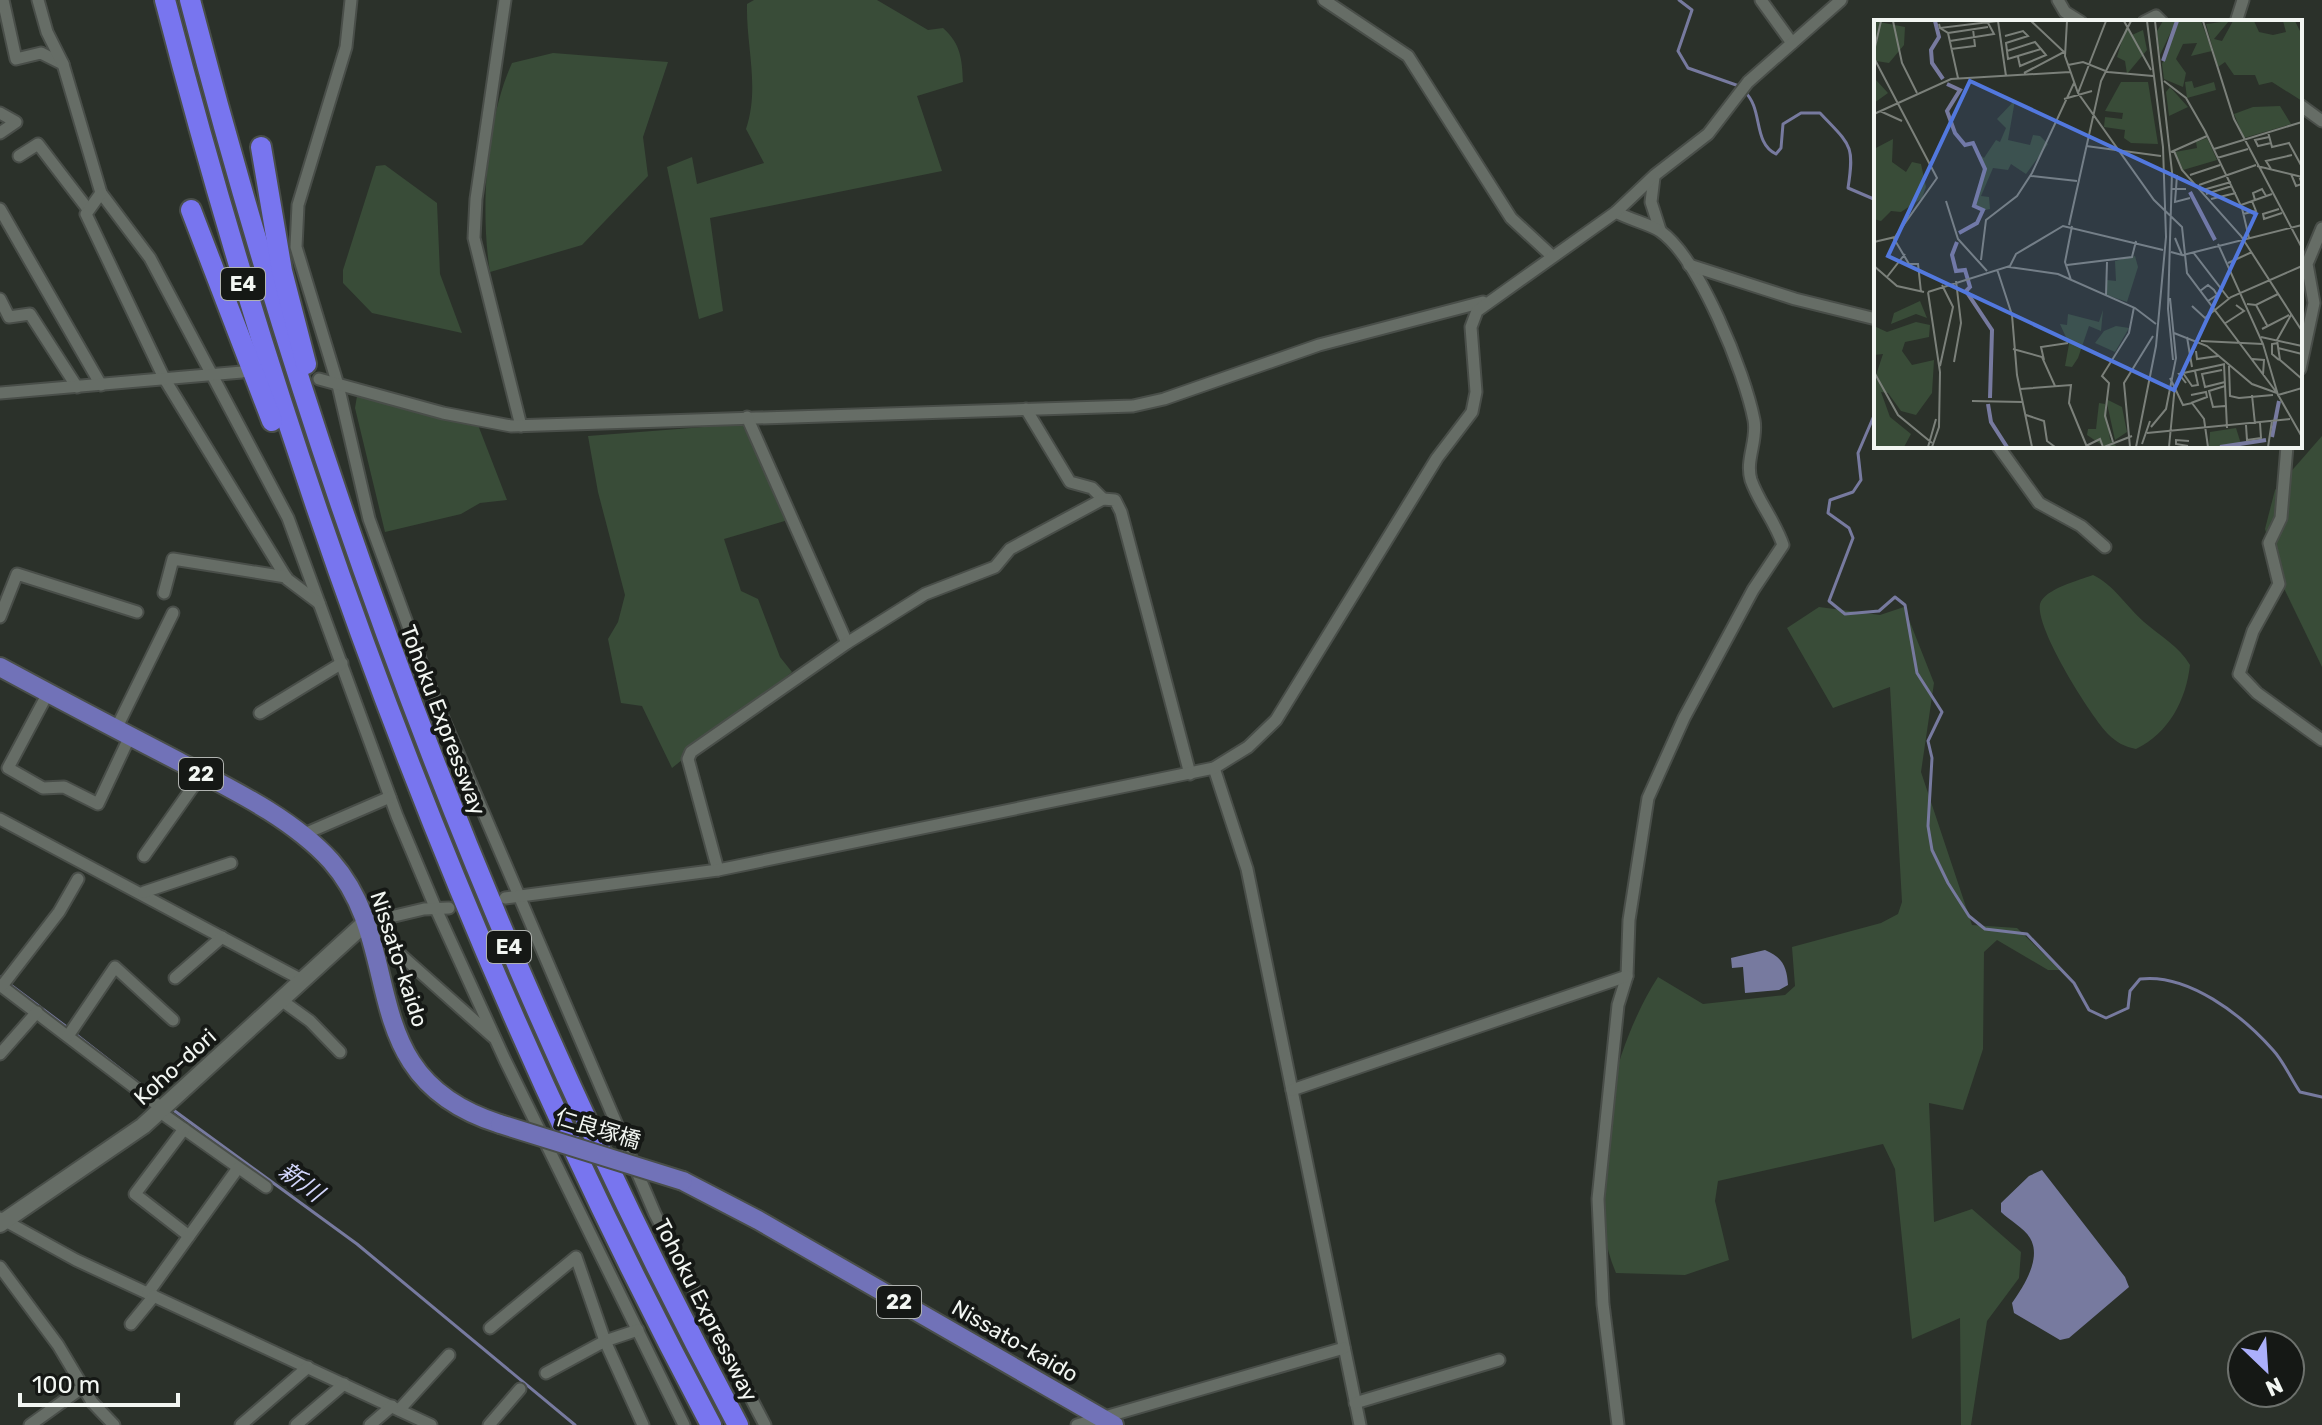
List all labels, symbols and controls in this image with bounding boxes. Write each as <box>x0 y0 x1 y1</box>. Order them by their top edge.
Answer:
inset map <box>1874 20 2302 448</box>
road number: E4 <box>221 268 265 300</box>
street label: Tohoku Expressway <box>394 621 492 819</box>
road number: 22 <box>179 758 223 790</box>
street label: Nissato-kaido <box>364 888 434 1030</box>
road number: E4 <box>487 931 531 963</box>
street label: Koho-dori <box>128 1023 222 1111</box>
street label: 仁良塚橋 <box>552 1103 644 1155</box>
water label: 新川 <box>273 1157 331 1209</box>
street label: Tohoku Expressway <box>648 1214 764 1406</box>
road number: 22 <box>877 1286 921 1318</box>
street label: Nissato-kaido <box>947 1294 1083 1388</box>
north arrow <box>2226 1329 2306 1409</box>
scale bar <box>20 1357 178 1407</box>
text: 100 m <box>32 1371 100 1399</box>
text: N <box>2261 1371 2287 1402</box>

